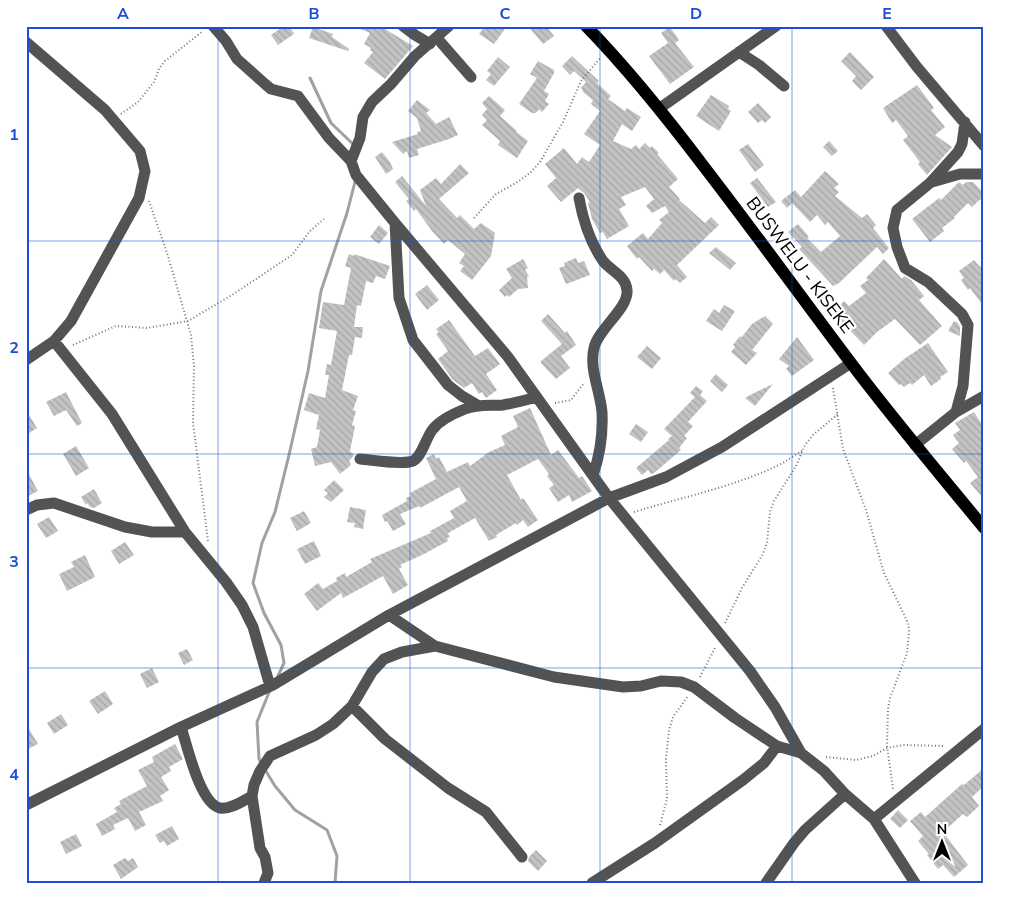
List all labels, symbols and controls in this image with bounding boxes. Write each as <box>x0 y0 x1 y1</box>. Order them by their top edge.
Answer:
text: A <box>117 3 129 25</box>
text: B <box>308 3 320 25</box>
text: C <box>500 3 511 25</box>
text: D <box>690 3 702 25</box>
text: E <box>882 3 892 25</box>
text: 1 <box>9 124 19 146</box>
street label: BUSWELU - KISEKE <box>741 192 859 338</box>
text: 2 <box>9 337 19 359</box>
text: 3 <box>9 551 19 573</box>
text: 4 <box>9 764 19 786</box>
north arrow <box>918 816 968 866</box>
text: N <box>937 820 947 839</box>

